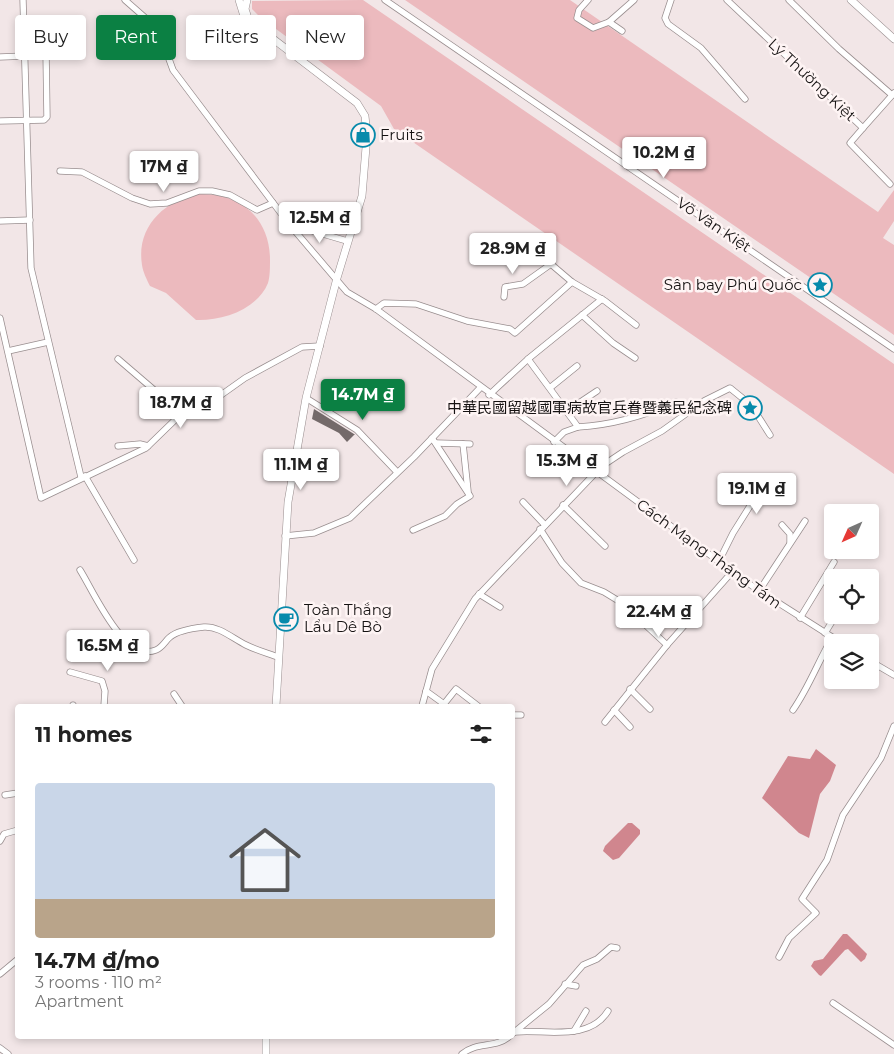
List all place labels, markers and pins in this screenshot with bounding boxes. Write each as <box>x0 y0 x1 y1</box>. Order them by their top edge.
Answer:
shop icon: Fruits <box>350 122 376 148</box>
place label: Fruits <box>380 125 423 144</box>
pin: 10.2M ₫ <box>618 136 710 179</box>
pin: 17M ₫ <box>129 150 199 193</box>
pin: 12.5M ₫ <box>274 202 366 244</box>
pin: 28.9M ₫ <box>467 232 559 275</box>
place icon: Sân bay Phú Quốc <box>807 272 833 298</box>
place label: Sân bay Phú Quốc <box>664 275 802 294</box>
pin: 14.7M ₫ <box>317 378 409 421</box>
pin: 18.7M ₫ <box>135 386 227 429</box>
place icon: 中華民國留越國軍病故官兵眷暨義民紀念碑 <box>737 395 763 421</box>
place label: 中華民國留越國軍病故官兵眷暨義民紀念碑 <box>447 398 732 417</box>
pin: 15.3M ₫ <box>521 444 613 487</box>
pin: 11.1M ₫ <box>255 448 347 491</box>
pin: 19.1M ₫ <box>711 472 803 515</box>
pin: 22.4M ₫ <box>613 596 705 638</box>
place label: Toàn Thắng Lẩu Dê Bò <box>304 600 392 636</box>
cafe icon: Toàn Thắng Lẩu Dê Bò <box>273 606 299 632</box>
pin: 16.5M ₫ <box>62 630 154 672</box>

